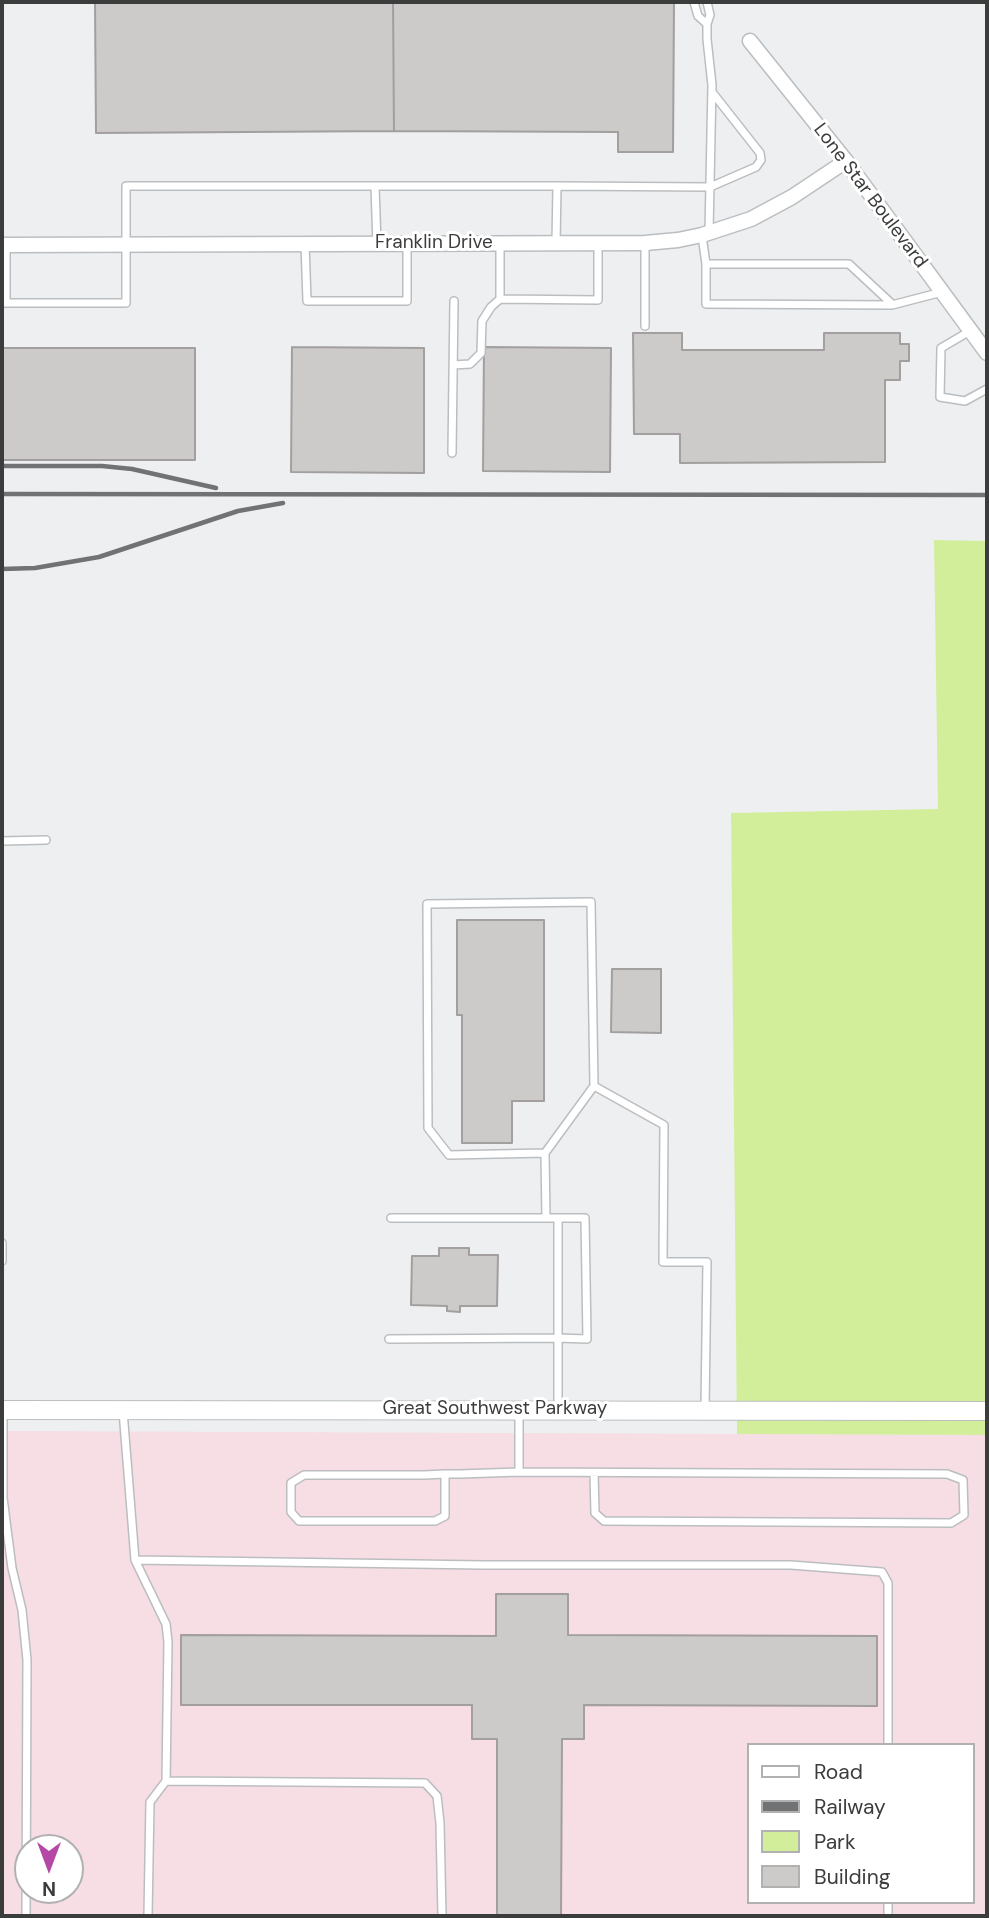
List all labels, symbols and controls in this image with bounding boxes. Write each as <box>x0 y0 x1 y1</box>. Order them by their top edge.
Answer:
street label: Lone Star Boulevard <box>808 119 932 273</box>
street label: Franklin Drive <box>375 232 493 254</box>
street label: Great Southwest Parkway <box>383 1398 607 1420</box>
legend <box>748 1743 975 1904</box>
text: Road <box>814 1758 863 1786</box>
text: Railway <box>814 1793 886 1821</box>
text: Park <box>814 1828 855 1856</box>
north arrow <box>14 1834 84 1904</box>
text: Building <box>814 1863 890 1891</box>
text: N <box>42 1876 56 1901</box>

